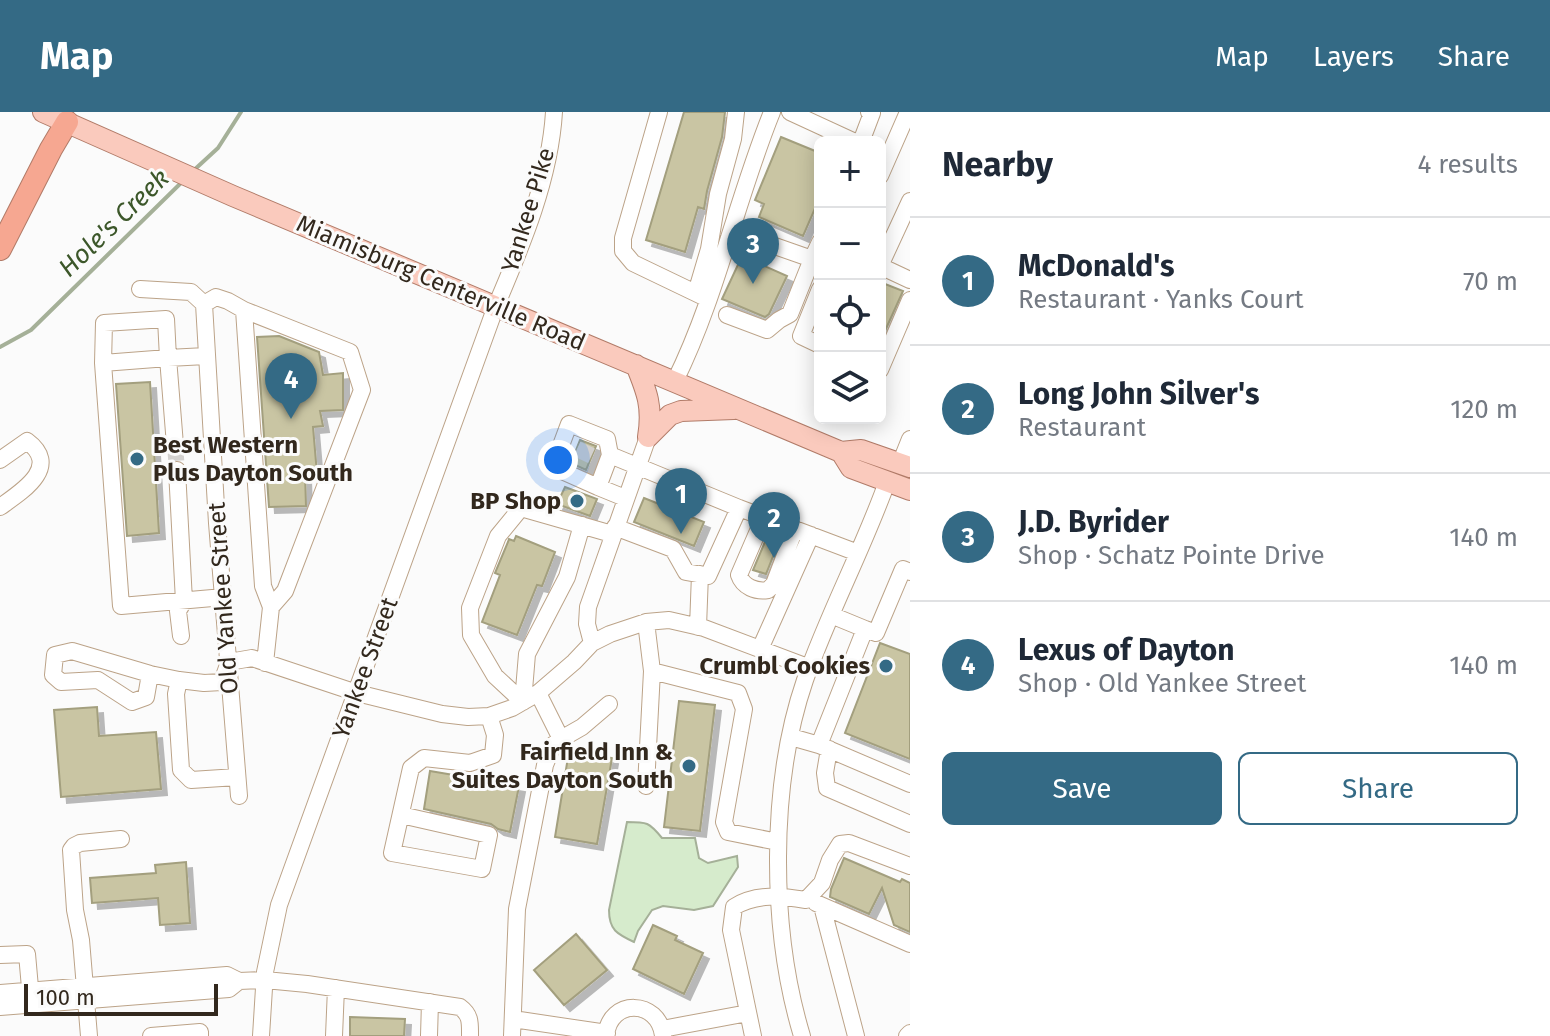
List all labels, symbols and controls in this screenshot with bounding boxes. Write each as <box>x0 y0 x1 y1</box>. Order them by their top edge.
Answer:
text: Map <box>40 33 113 79</box>
text: Map <box>1215 40 1269 73</box>
text: Layers <box>1313 40 1394 73</box>
text: Share <box>1438 40 1510 73</box>
map controls <box>814 136 886 424</box>
button: + <box>814 136 886 208</box>
street label: Yankee Pike <box>496 144 560 276</box>
text: Nearby <box>942 144 1053 185</box>
text: 4 results <box>1417 149 1518 180</box>
water label: Hole's Creek <box>52 163 176 283</box>
button: − <box>814 208 886 280</box>
street label: Miamisburg Centerville Road <box>292 209 590 357</box>
pin: 3 <box>727 218 779 284</box>
text: McDonald's <box>1018 248 1175 284</box>
text: 1 <box>962 266 974 297</box>
text: 70 m <box>1463 266 1518 297</box>
button: locate <box>814 280 886 352</box>
text: Restaurant · Yanks Court <box>1018 284 1304 315</box>
button: layers <box>814 352 886 424</box>
pin: 4 <box>265 353 317 419</box>
text: Long John Silver's <box>1018 376 1259 412</box>
text: 2 <box>961 394 975 425</box>
text: 120 m <box>1450 394 1518 425</box>
text: Restaurant <box>1018 412 1146 443</box>
place label: Best Western Plus Dayton South <box>153 431 353 487</box>
your location <box>538 440 578 480</box>
marker: Best Western Plus Dayton South <box>128 450 146 468</box>
pin: 1 <box>655 468 707 534</box>
place label: BP Shop <box>470 487 561 515</box>
marker: BP Shop <box>568 492 586 510</box>
pin: 2 <box>748 492 800 558</box>
street label: Old Yankee Street <box>202 501 244 695</box>
text: J.D. Byrider <box>1018 504 1169 540</box>
text: 3 <box>961 522 975 553</box>
text: 140 m <box>1449 522 1518 553</box>
text: Shop · Schatz Pointe Drive <box>1018 540 1325 571</box>
street label: Yankee Street <box>327 593 404 742</box>
text: Lexus of Dayton <box>1018 632 1235 668</box>
text: 4 <box>961 650 975 681</box>
text: 140 m <box>1449 650 1518 681</box>
place label: Crumbl Cookies <box>700 652 870 680</box>
marker: Crumbl Cookies <box>877 657 895 675</box>
text: Shop · Old Yankee Street <box>1018 668 1306 699</box>
place label: Fairfield Inn & Suites Dayton South <box>452 738 673 794</box>
button: Save <box>942 752 1222 825</box>
button: Share <box>1238 752 1518 825</box>
marker: Fairfield Inn & Suites Dayton South <box>680 757 698 775</box>
scale bar <box>24 980 218 1016</box>
text: 100 m <box>36 984 95 1011</box>

